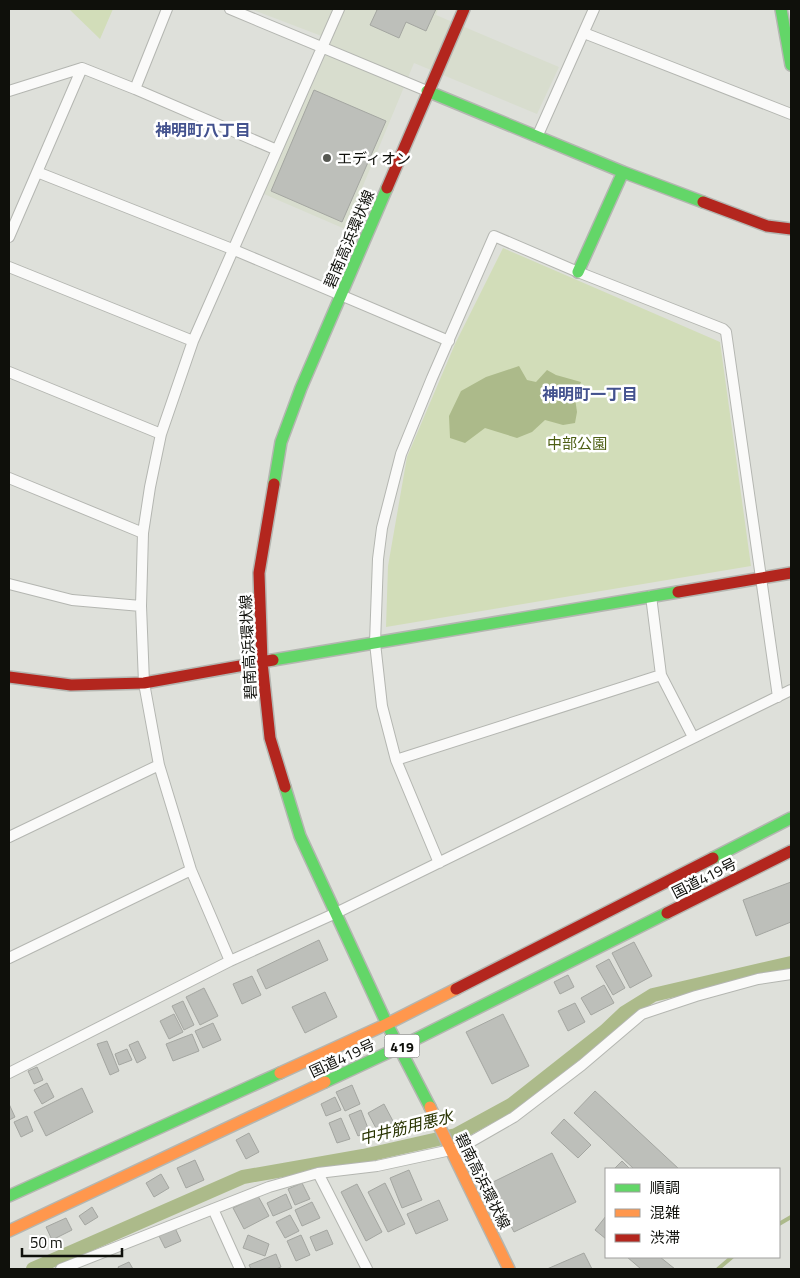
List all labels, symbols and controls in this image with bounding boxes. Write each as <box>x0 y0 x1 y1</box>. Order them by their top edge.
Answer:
district label: 神明町八丁目 <box>155 118 251 142</box>
place label: エディオン <box>337 147 411 170</box>
marker: エディオン <box>321 152 333 164</box>
street label: 碧南高浜環状線 <box>318 186 380 292</box>
district label: 神明町一丁目 <box>542 382 638 406</box>
park label: 中部公園 <box>547 432 607 455</box>
street label: 碧南高浜環状線 <box>234 594 262 700</box>
street label: 国道419号 <box>668 852 740 904</box>
street label: 国道419号 <box>305 1033 379 1083</box>
road number: 419 <box>384 1034 420 1058</box>
water label: 中井筋用悪水 <box>357 1103 457 1150</box>
street label: 碧南高浜環状線 <box>450 1129 516 1233</box>
legend <box>605 1168 780 1258</box>
text: 順調 <box>650 1176 680 1199</box>
text: 混雑 <box>650 1201 680 1224</box>
scale bar <box>22 1226 122 1258</box>
text: 渋滞 <box>650 1226 680 1249</box>
text: 50 m <box>30 1231 63 1254</box>

